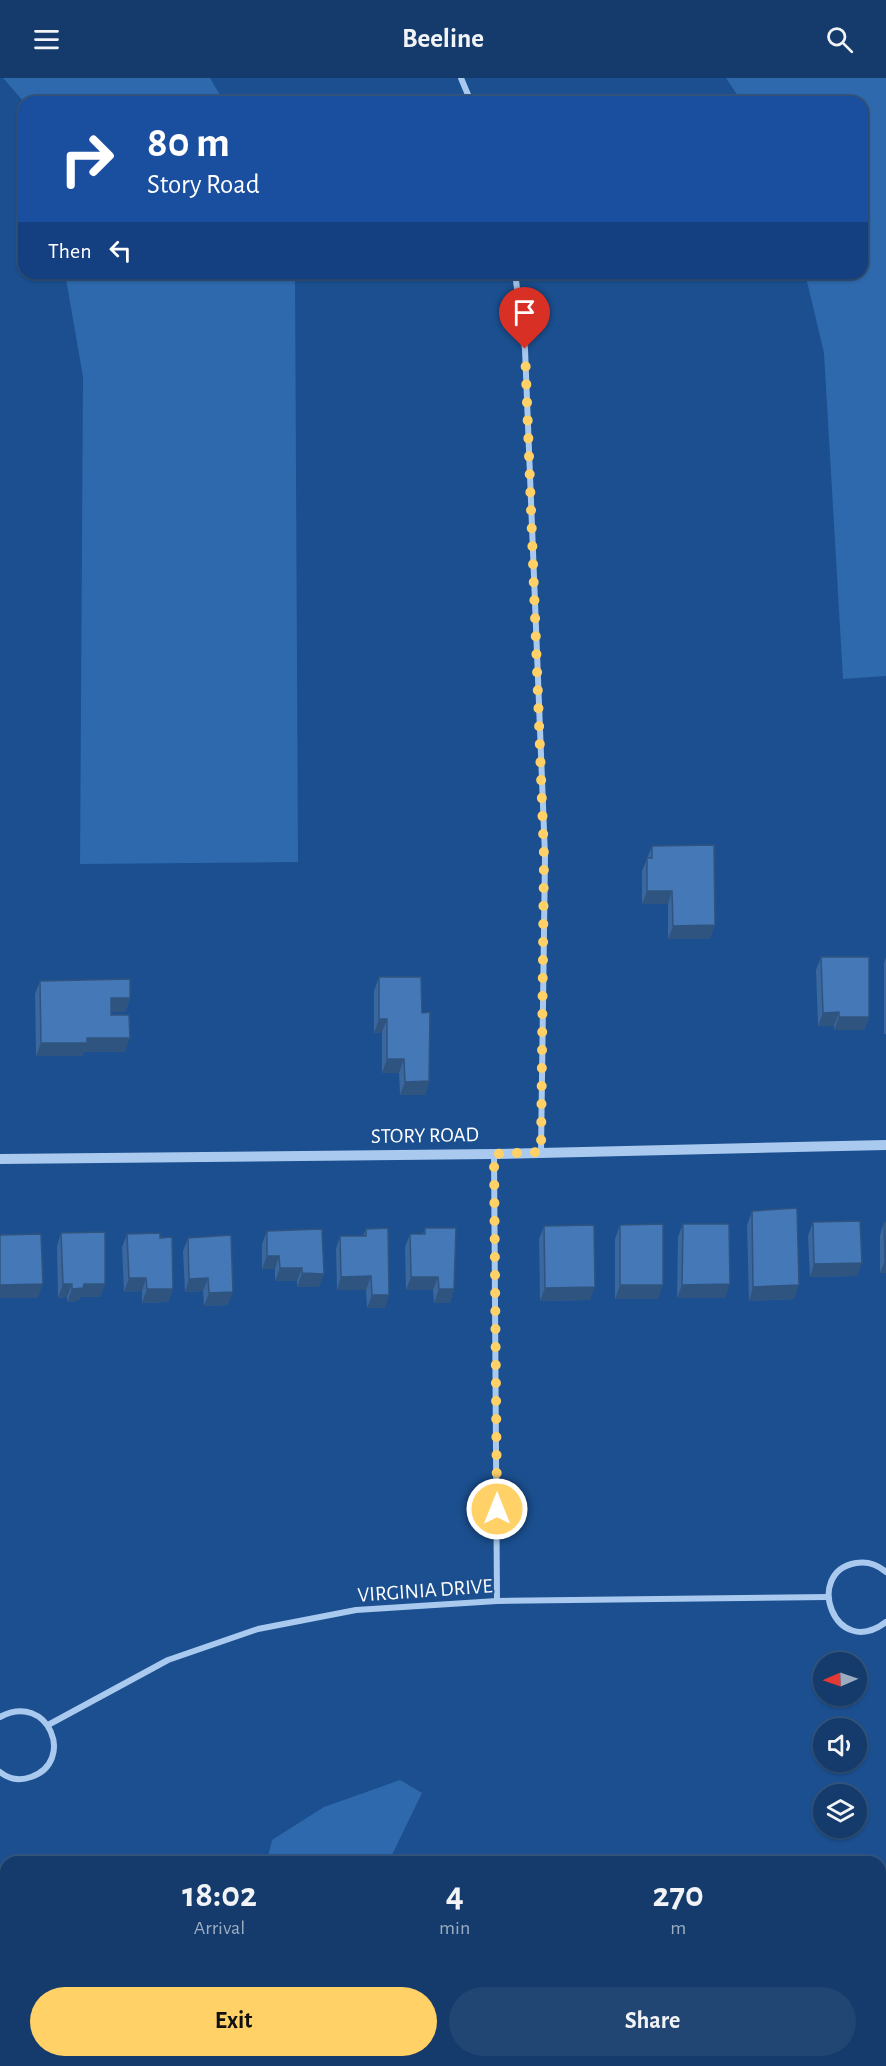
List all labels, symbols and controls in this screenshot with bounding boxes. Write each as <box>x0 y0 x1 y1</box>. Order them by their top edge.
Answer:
icon: menu <box>30 23 63 56</box>
icon: search <box>823 23 856 56</box>
text: Beeline <box>402 25 484 52</box>
icon: right <box>48 120 126 198</box>
text: 80 m <box>147 122 230 164</box>
text: Story Road <box>147 171 260 198</box>
icon: left <box>104 234 137 267</box>
text: Then <box>48 240 92 262</box>
pin <box>499 287 550 349</box>
icon: arrive <box>508 296 541 329</box>
street label: STORY ROAD <box>371 1124 479 1147</box>
position arrow <box>465 1477 529 1541</box>
street label: VIRGINIA DRIVE <box>357 1575 493 1606</box>
north arrow <box>813 1652 867 1706</box>
map controls <box>813 1652 867 1838</box>
button: sound <box>813 1718 867 1772</box>
button: layers <box>813 1784 867 1838</box>
text: 18:02 <box>182 1877 257 1913</box>
text: 4 <box>446 1877 464 1913</box>
text: 270 <box>653 1877 704 1913</box>
text: Arrival <box>194 1918 245 1938</box>
text: min <box>439 1918 470 1938</box>
text: m <box>670 1918 686 1938</box>
button: Exit <box>30 1987 437 2056</box>
button: Share <box>449 1987 856 2056</box>

